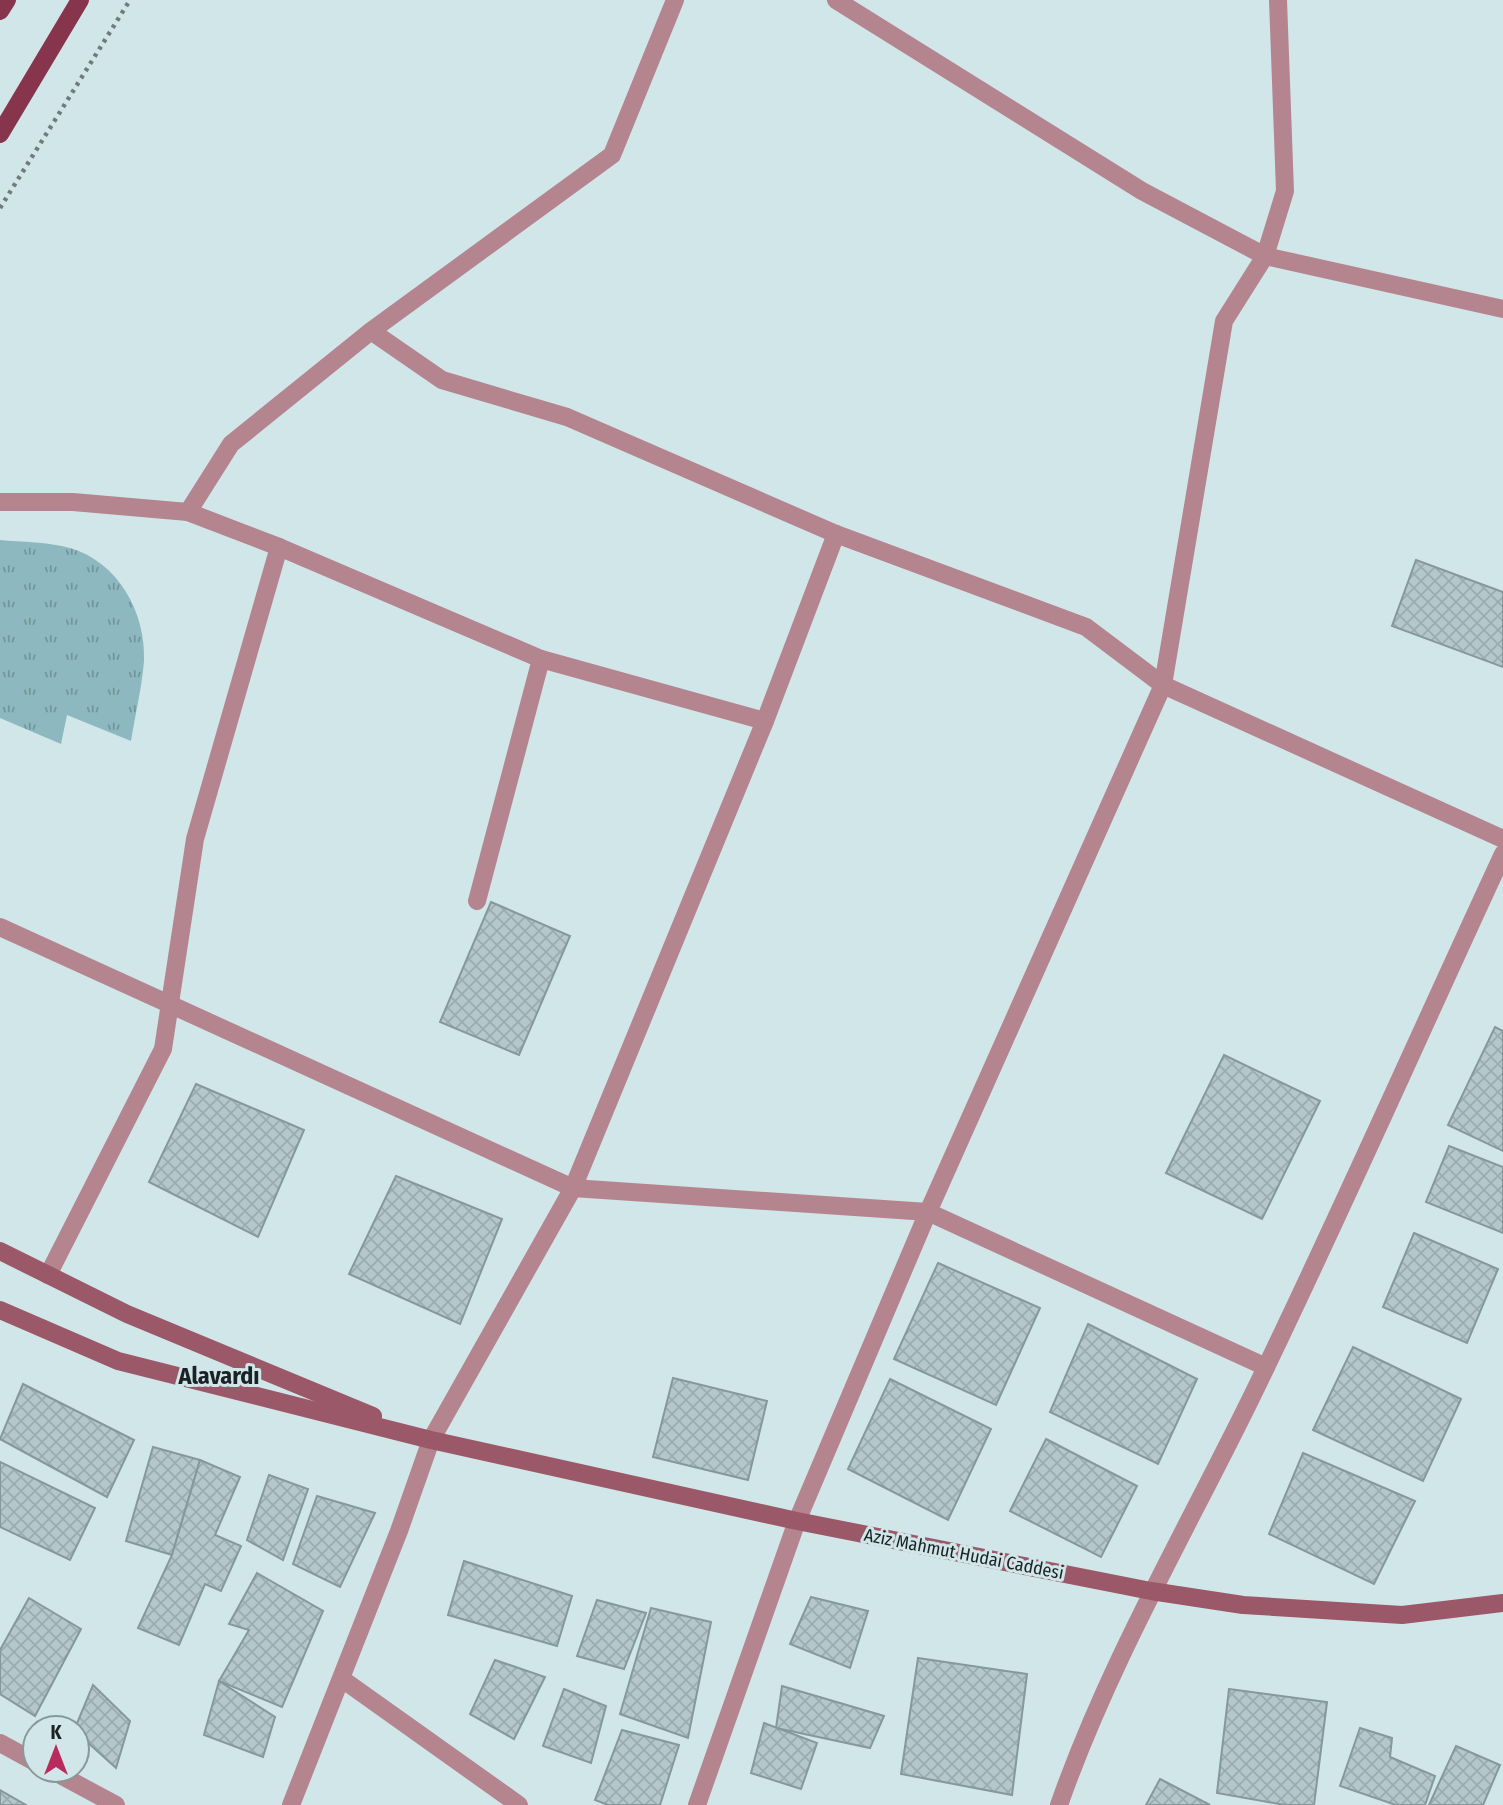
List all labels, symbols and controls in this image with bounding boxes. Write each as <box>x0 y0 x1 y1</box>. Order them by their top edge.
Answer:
district label: Alavardı <box>177 1362 260 1390</box>
street label: Aziz Mahmut Hudai Caddesi <box>862 1524 1066 1584</box>
north arrow <box>21 1714 91 1784</box>
text: K <box>50 1721 62 1744</box>

